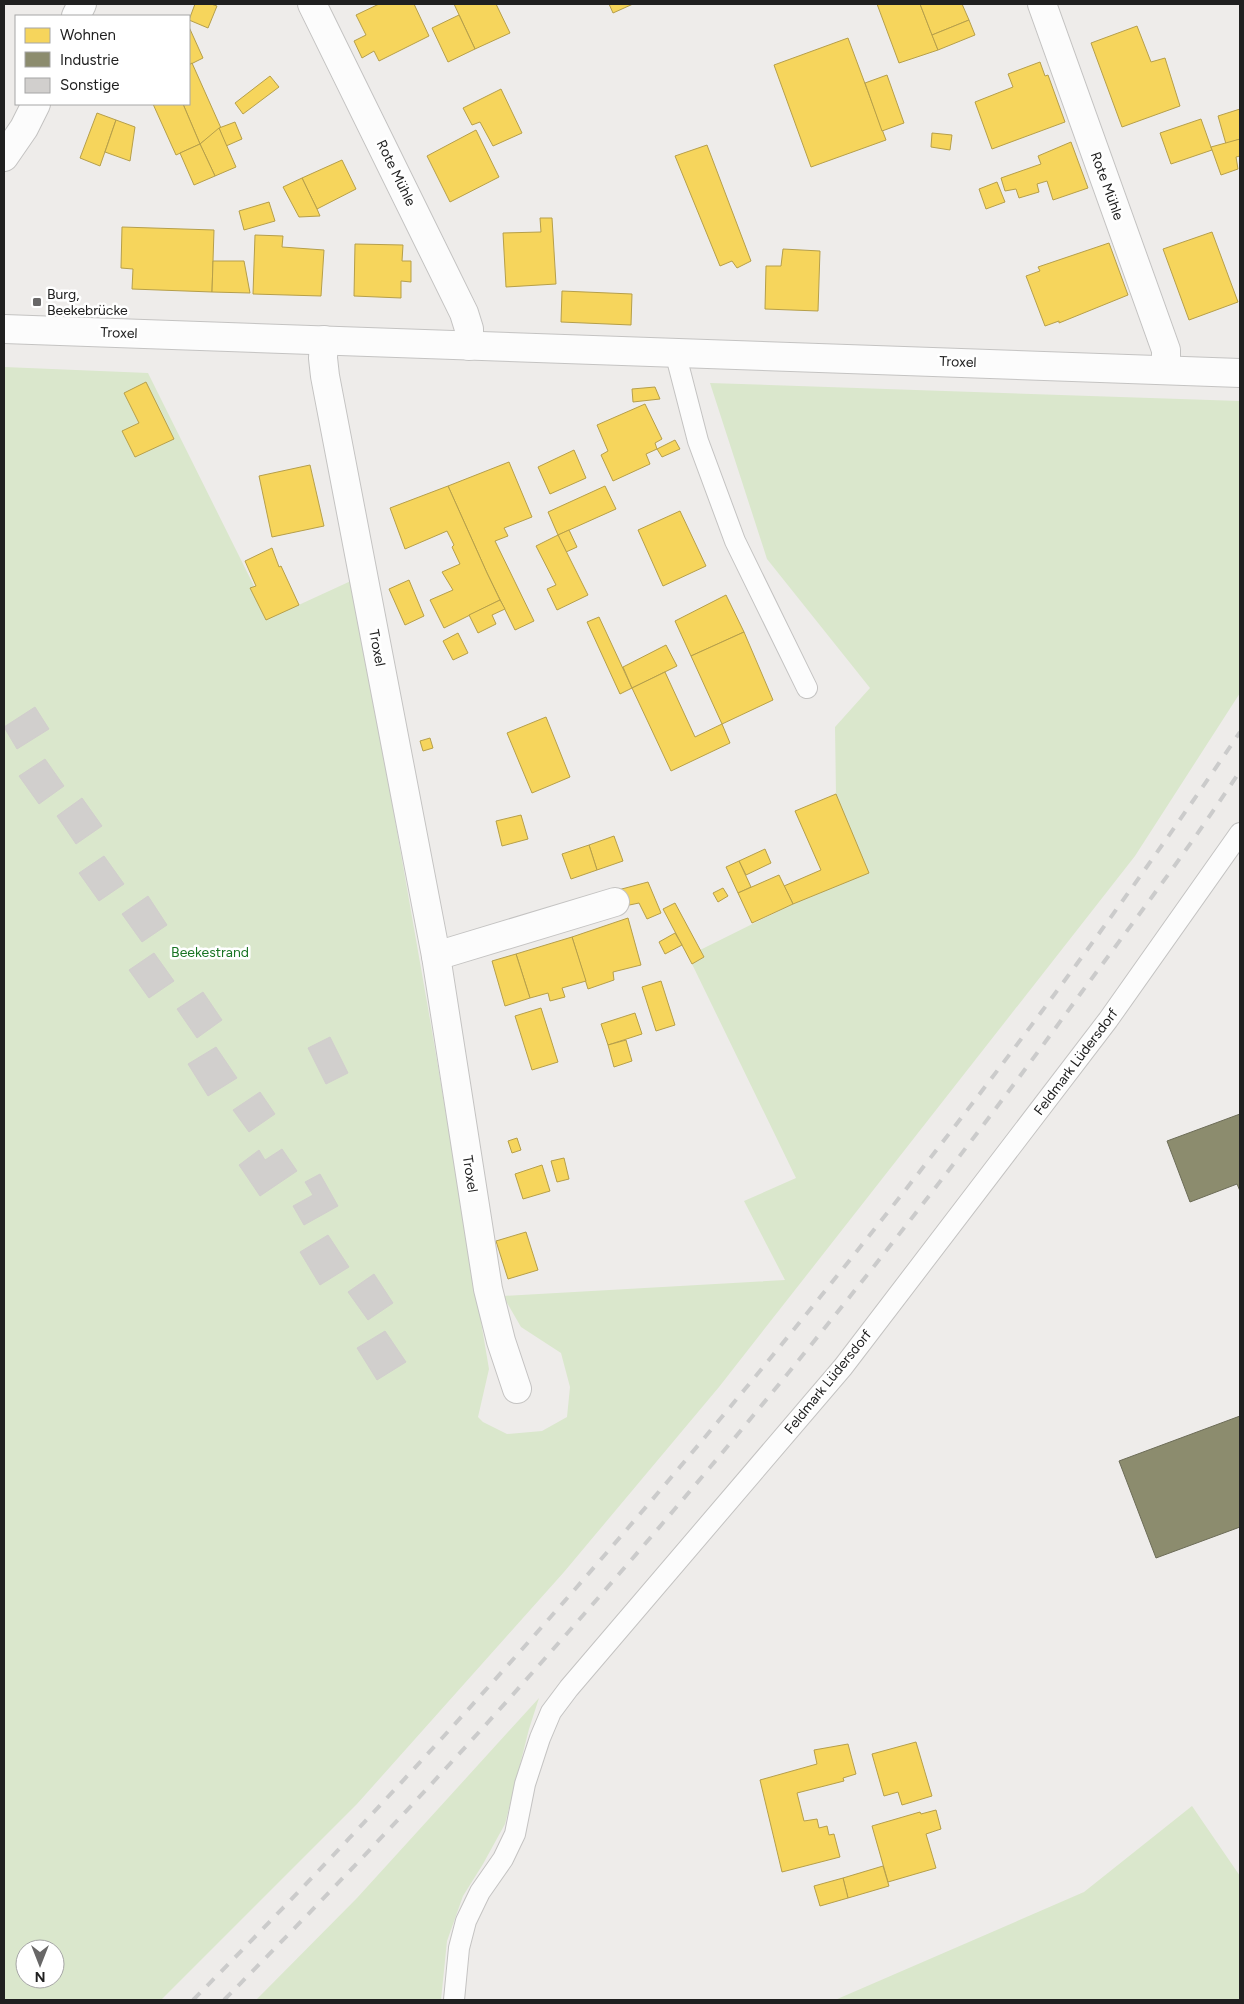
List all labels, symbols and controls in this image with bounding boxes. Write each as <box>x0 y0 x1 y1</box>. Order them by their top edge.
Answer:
legend <box>15 15 190 105</box>
text: Wohnen <box>60 26 116 44</box>
text: Industrie <box>60 51 119 69</box>
text: Sonstige <box>60 76 119 94</box>
street label: Rote Mühle <box>373 137 419 209</box>
street label: Rote Mühle <box>1087 150 1127 223</box>
place label: Burg, Beekebrücke <box>47 286 128 319</box>
marker: Burg, Beekebrücke <box>31 296 43 308</box>
street label: Troxel <box>100 324 138 342</box>
street label: Troxel <box>939 353 977 371</box>
street label: Troxel <box>365 628 389 668</box>
park label: Beekestrand <box>171 944 249 961</box>
street label: Feldmark Lüdersdorf <box>1030 1005 1122 1119</box>
street label: Troxel <box>459 1154 481 1194</box>
street label: Feldmark Lüdersdorf <box>781 1326 876 1437</box>
north arrow <box>15 1939 65 1989</box>
text: N <box>35 1968 45 1985</box>

